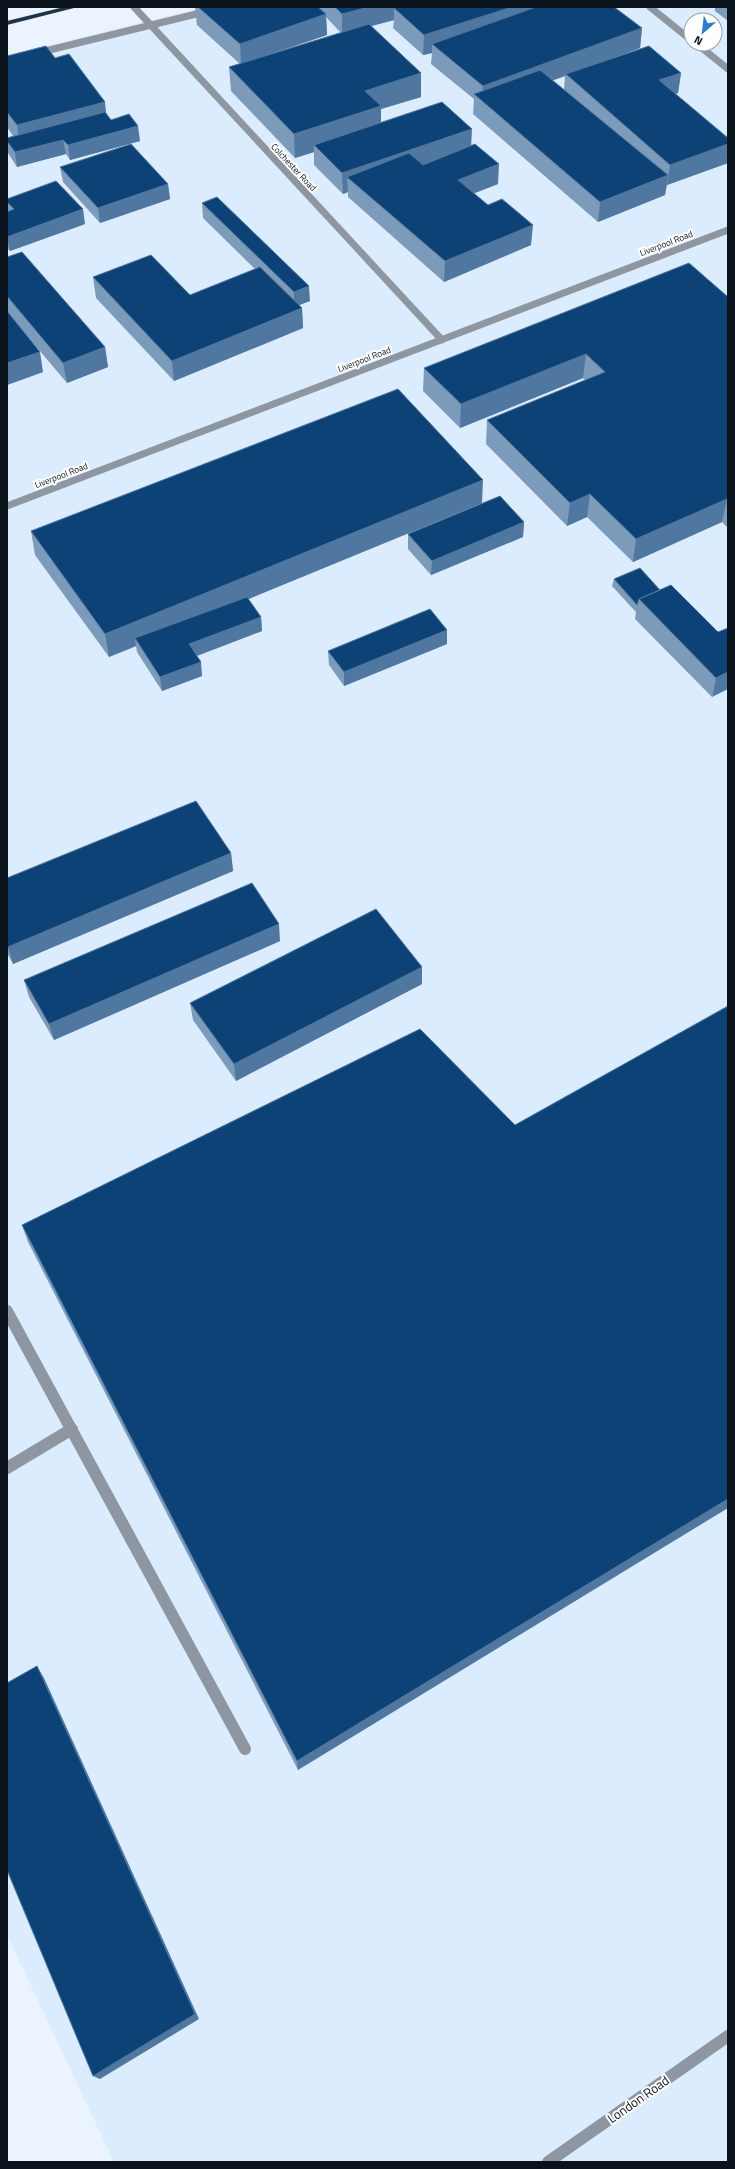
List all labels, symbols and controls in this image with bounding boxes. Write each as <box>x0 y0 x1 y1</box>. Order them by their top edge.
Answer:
north arrow <box>683 12 723 52</box>
text: N <box>691 32 705 50</box>
street label: Colchester Road <box>268 140 320 194</box>
street label: Liverpool Road <box>638 227 695 259</box>
street label: Liverpool Road <box>336 343 393 375</box>
street label: Liverpool Road <box>33 459 90 491</box>
street label: London Road <box>603 2070 673 2128</box>

